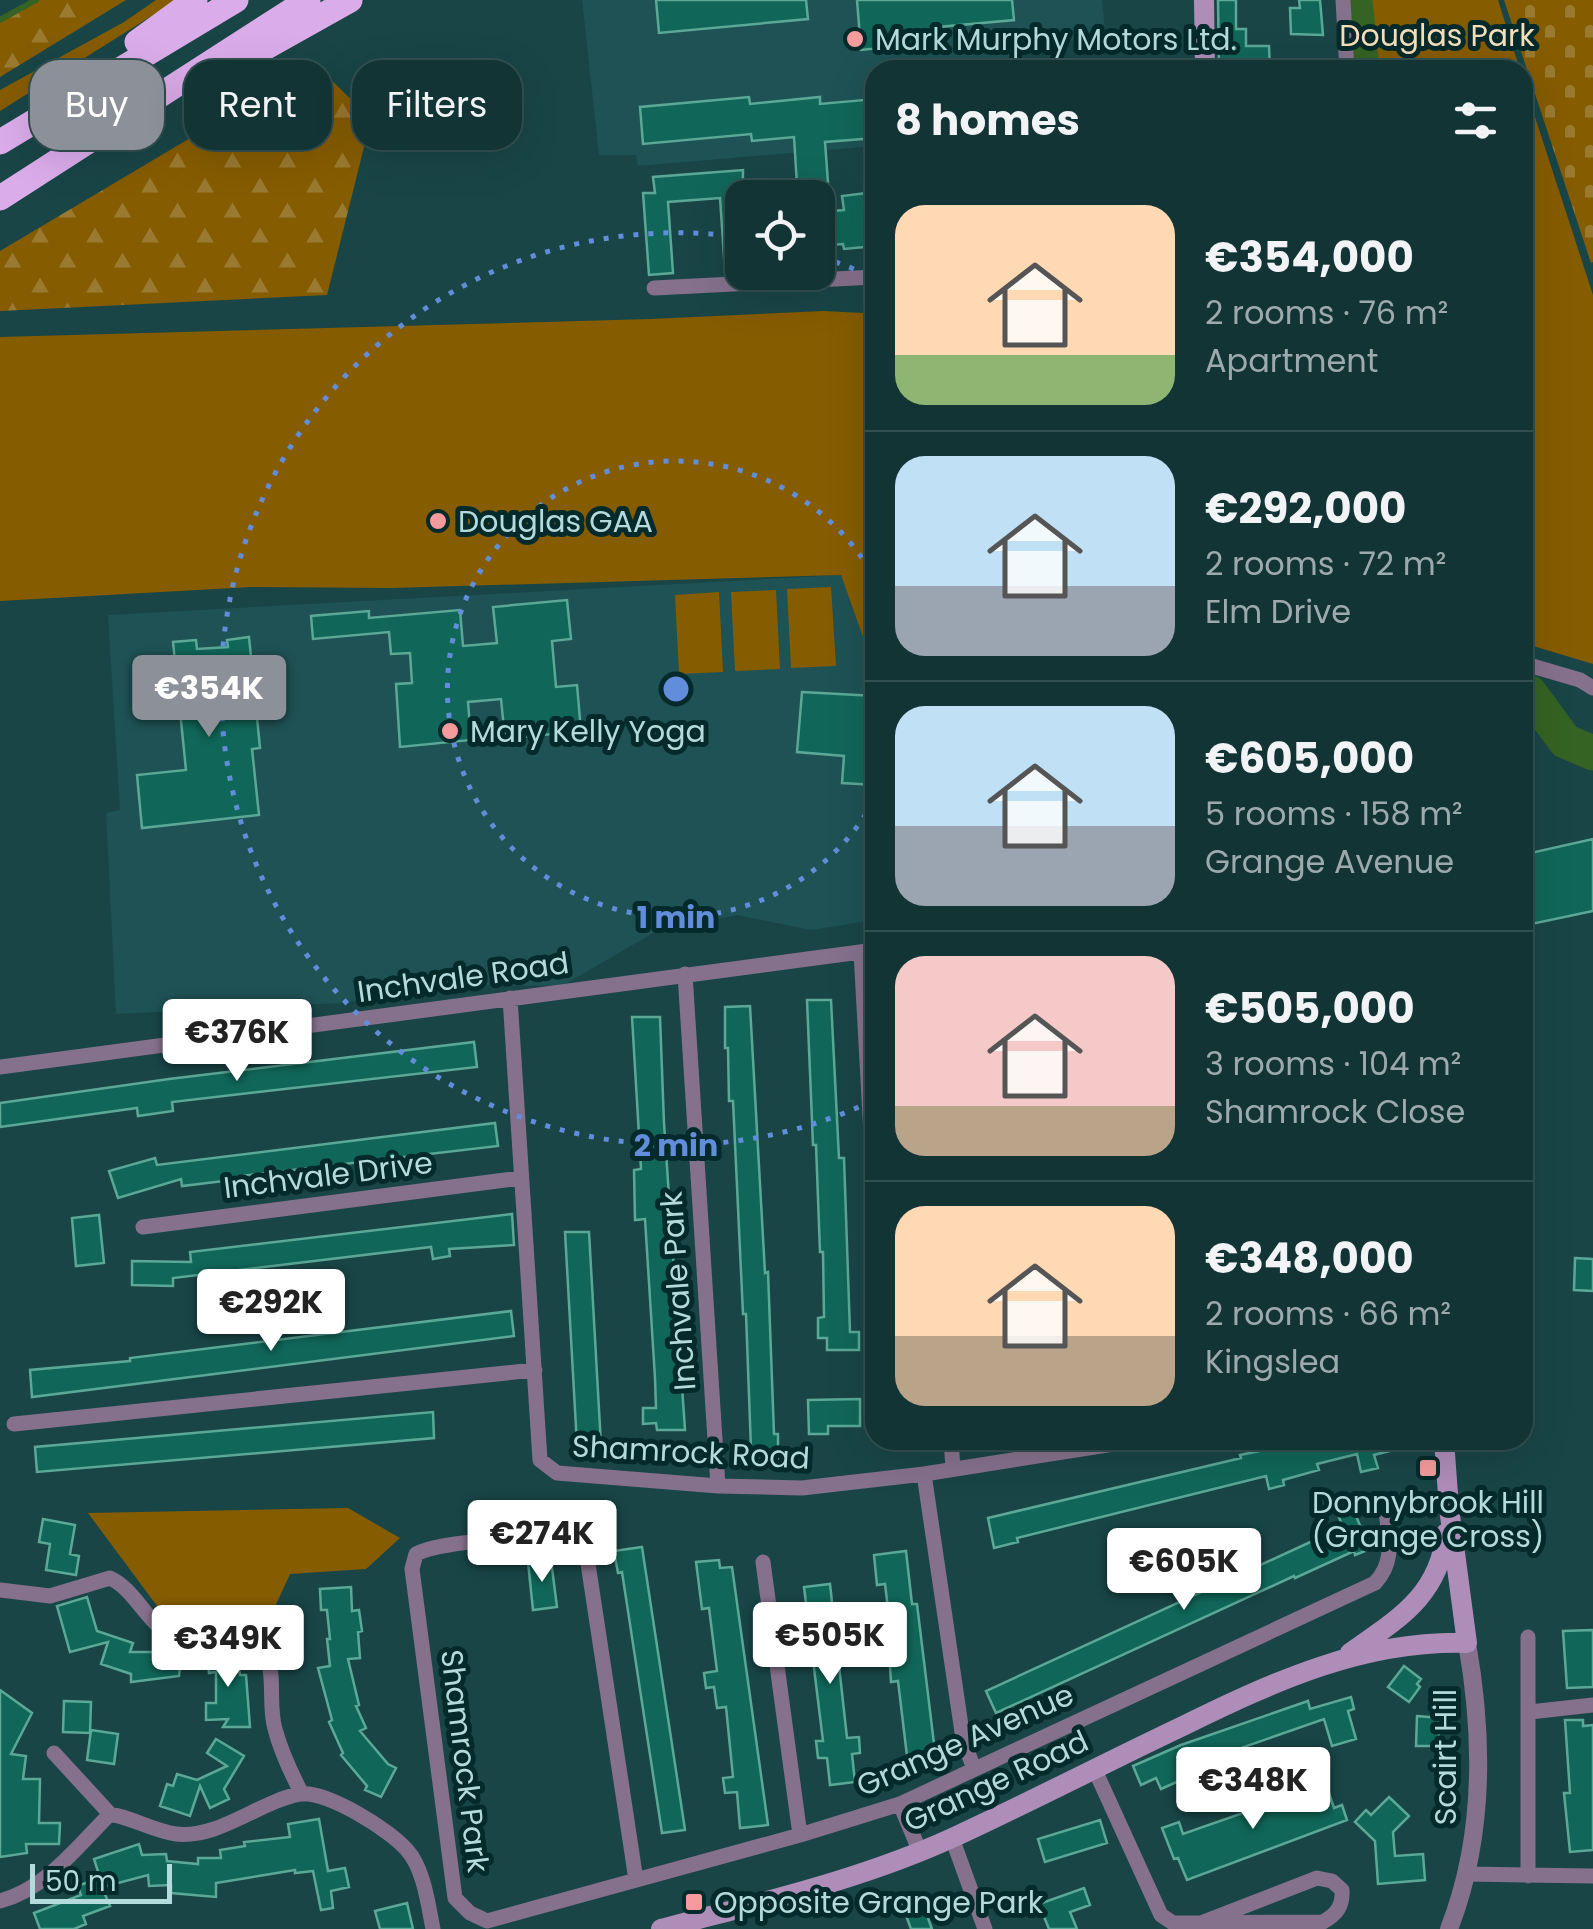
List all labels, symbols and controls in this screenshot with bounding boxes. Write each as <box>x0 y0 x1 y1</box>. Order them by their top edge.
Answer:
park label: Douglas Park <box>1339 14 1535 57</box>
place label: Mark Murphy Motors Ltd. <box>875 18 1237 61</box>
marker: Mark Murphy Motors Ltd. <box>844 28 866 50</box>
chip: Buy <box>30 60 164 150</box>
chip: Rent <box>184 60 332 150</box>
chip: Filters <box>352 60 522 150</box>
text: 8 homes <box>895 91 1080 150</box>
icon: filters <box>1448 93 1503 148</box>
map controls <box>725 180 835 290</box>
button: locate <box>725 180 835 290</box>
text: €354,000 <box>1205 228 1414 287</box>
icon: home <box>975 245 1095 365</box>
text: 2 rooms · 76 m² <box>1205 290 1448 335</box>
text: Apartment <box>1205 338 1378 383</box>
text: €292,000 <box>1205 479 1406 538</box>
icon: home <box>975 496 1095 616</box>
place label: Douglas GAA <box>458 500 653 543</box>
marker: Douglas GAA <box>427 510 449 532</box>
text: 2 rooms · 72 m² <box>1205 541 1446 586</box>
text: Elm Drive <box>1205 589 1351 634</box>
pin: €354K <box>139 655 279 740</box>
text: €354K <box>154 665 264 710</box>
centre of rings <box>658 671 694 707</box>
place label: Mary Kelly Yoga <box>470 710 706 753</box>
marker: Mary Kelly Yoga <box>439 720 461 742</box>
text: €605,000 <box>1205 729 1414 788</box>
icon: home <box>975 746 1095 866</box>
text: 5 rooms · 158 m² <box>1205 791 1463 836</box>
text: Grange Avenue <box>1205 839 1454 884</box>
text: 1 min <box>637 896 715 939</box>
street label: Inchvale Road <box>354 941 572 1013</box>
text: €505,000 <box>1205 979 1415 1038</box>
icon: home <box>975 996 1095 1116</box>
pin: €376K <box>167 999 307 1084</box>
text: €376K <box>185 1009 289 1054</box>
text: 3 rooms · 104 m² <box>1205 1041 1461 1086</box>
text: Shamrock Close <box>1205 1089 1465 1134</box>
text: 2 min <box>634 1124 718 1167</box>
street label: Inchvale Drive <box>221 1141 435 1209</box>
street label: Inchvale Park <box>650 1190 706 1392</box>
text: €348,000 <box>1205 1229 1414 1288</box>
icon: home <box>975 1246 1095 1366</box>
pin: €292K <box>201 1269 341 1354</box>
text: €292K <box>219 1279 323 1324</box>
text: 2 rooms · 66 m² <box>1205 1291 1451 1336</box>
text: Kingslea <box>1205 1339 1340 1384</box>
street label: Shamrock Road <box>571 1424 811 1480</box>
marker: Donnybrook Hill (Grange Cross) <box>1417 1457 1439 1479</box>
place label: Donnybrook Hill (Grange Cross) <box>1311 1481 1545 1558</box>
pin: €274K <box>472 1500 612 1585</box>
text: €274K <box>490 1510 594 1555</box>
pin: €605K <box>1114 1528 1254 1613</box>
text: €605K <box>1129 1538 1239 1583</box>
pin: €505K <box>760 1602 900 1687</box>
pin: €349K <box>158 1605 298 1690</box>
text: €505K <box>775 1612 885 1657</box>
text: €349K <box>174 1615 282 1660</box>
street label: Shamrock Park <box>430 1647 500 1875</box>
street label: Grange Avenue <box>850 1673 1080 1807</box>
street label: Scairt Hill <box>1424 1689 1467 1825</box>
street label: Grange Road <box>897 1719 1095 1843</box>
pin: €348K <box>1183 1747 1323 1832</box>
text: €348K <box>1198 1757 1308 1802</box>
scale bar <box>30 1859 172 1904</box>
text: 50 m <box>45 1862 116 1901</box>
place label: Opposite Grange Park <box>714 1881 1044 1924</box>
marker: Opposite Grange Park <box>683 1891 705 1913</box>

